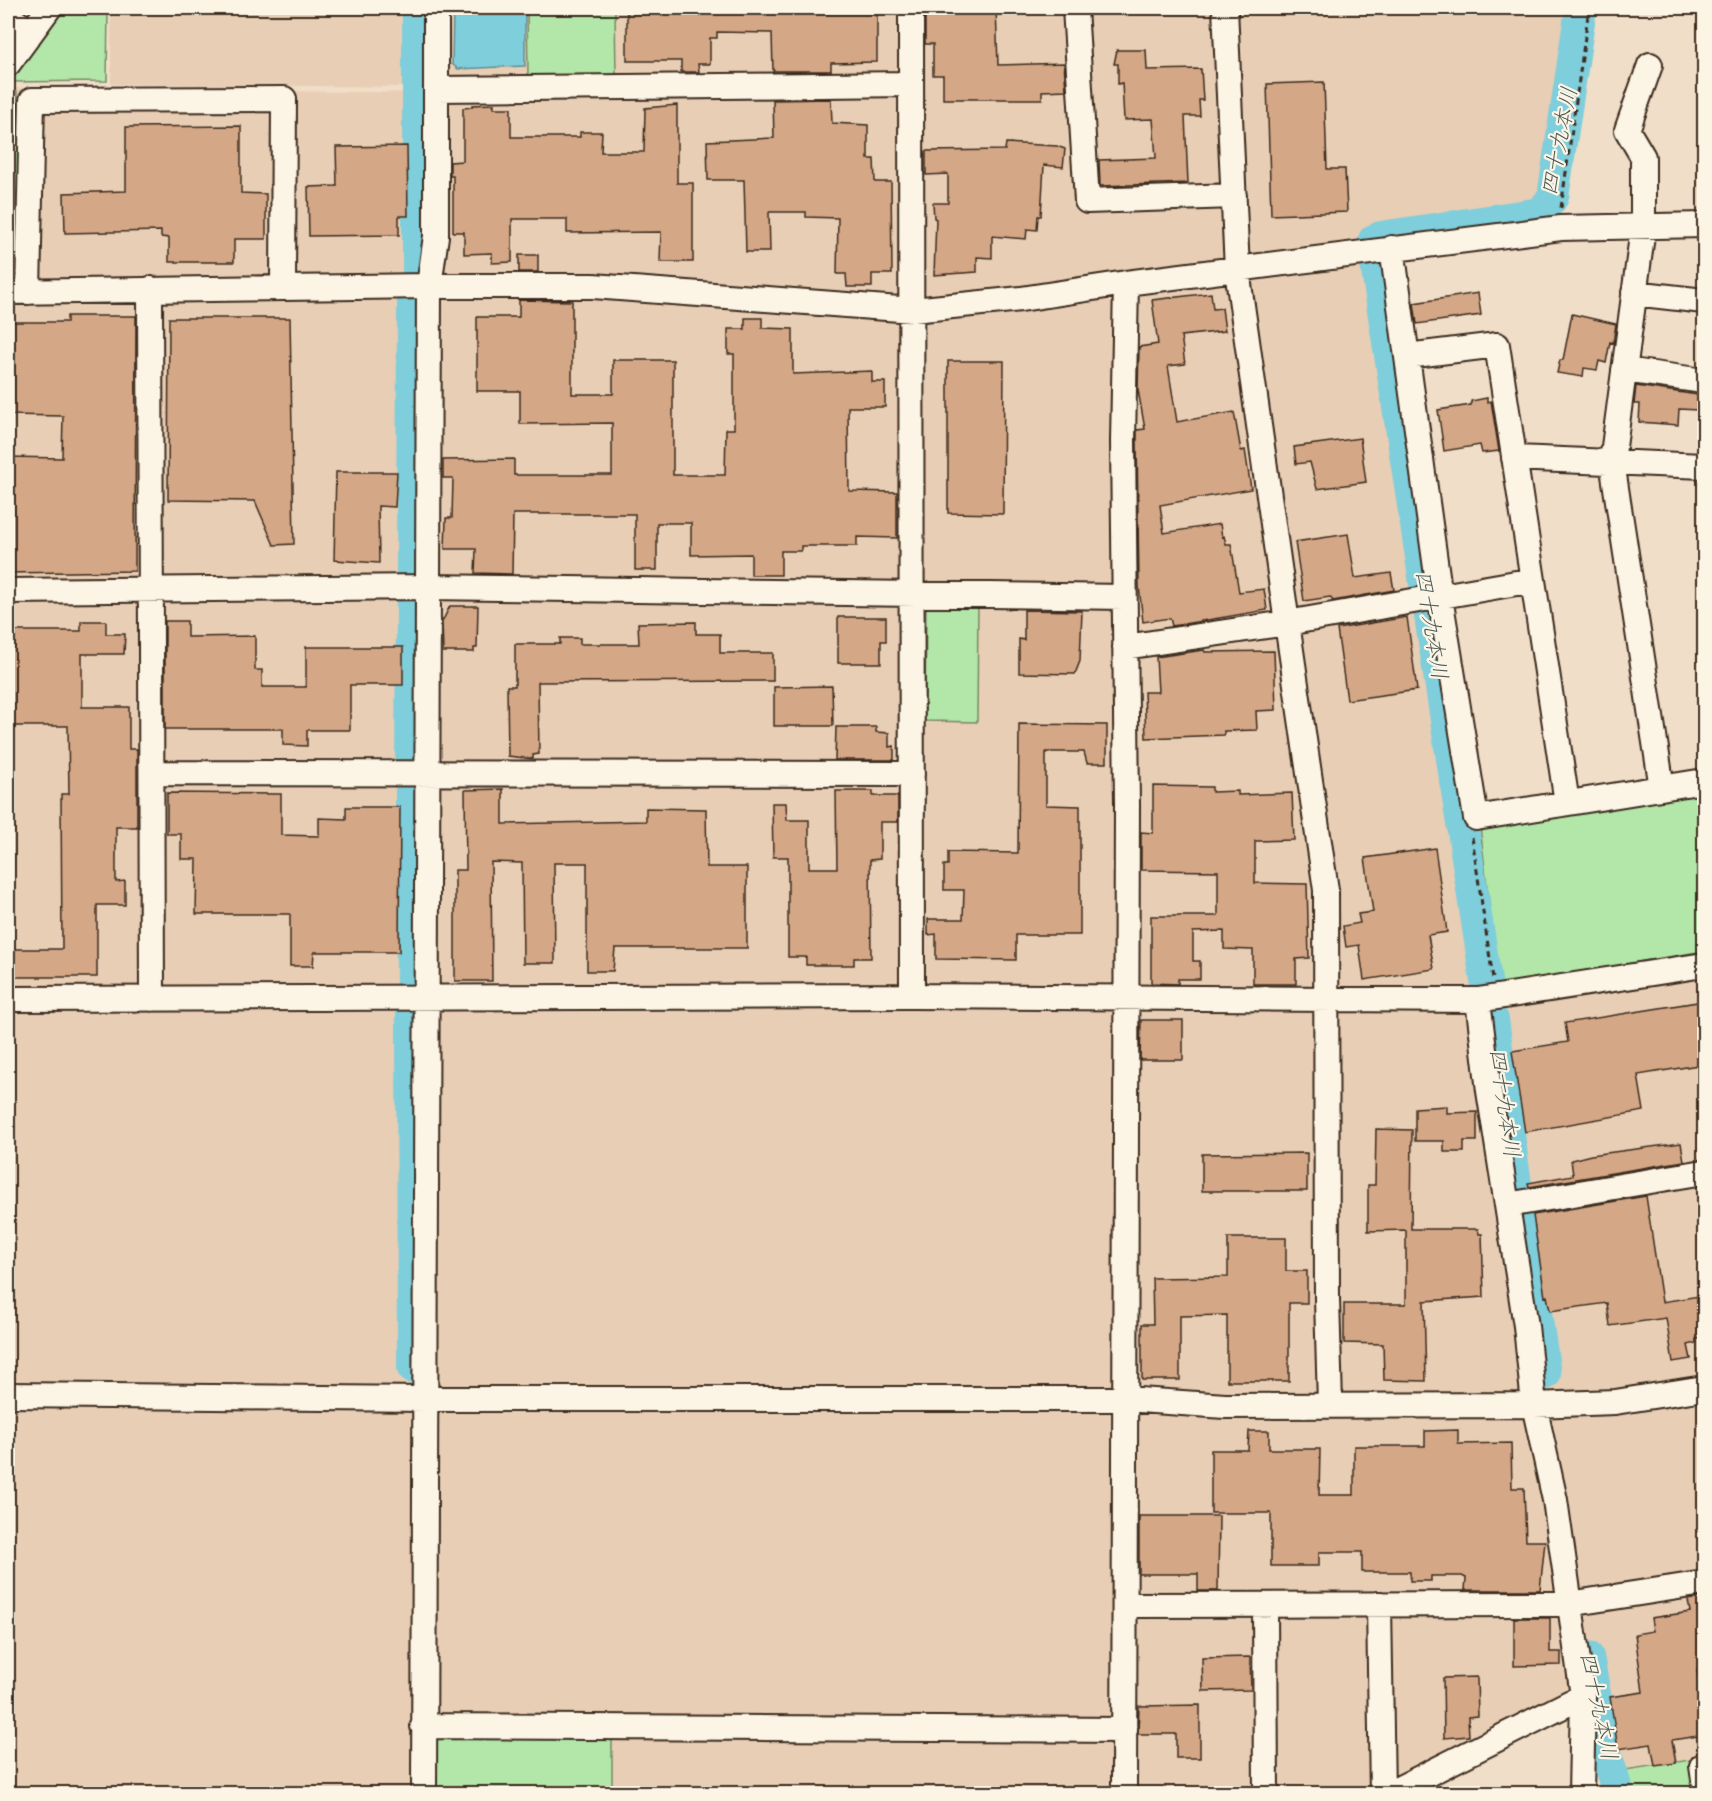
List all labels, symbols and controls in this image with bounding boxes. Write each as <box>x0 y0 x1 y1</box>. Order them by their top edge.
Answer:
water label: 四十九本川 <box>1534 84 1584 198</box>
water label: 四十九本川 <box>1409 568 1455 682</box>
water label: 四十九本川 <box>1483 1047 1527 1159</box>
water label: 四十九本川 <box>1573 1649 1625 1763</box>

